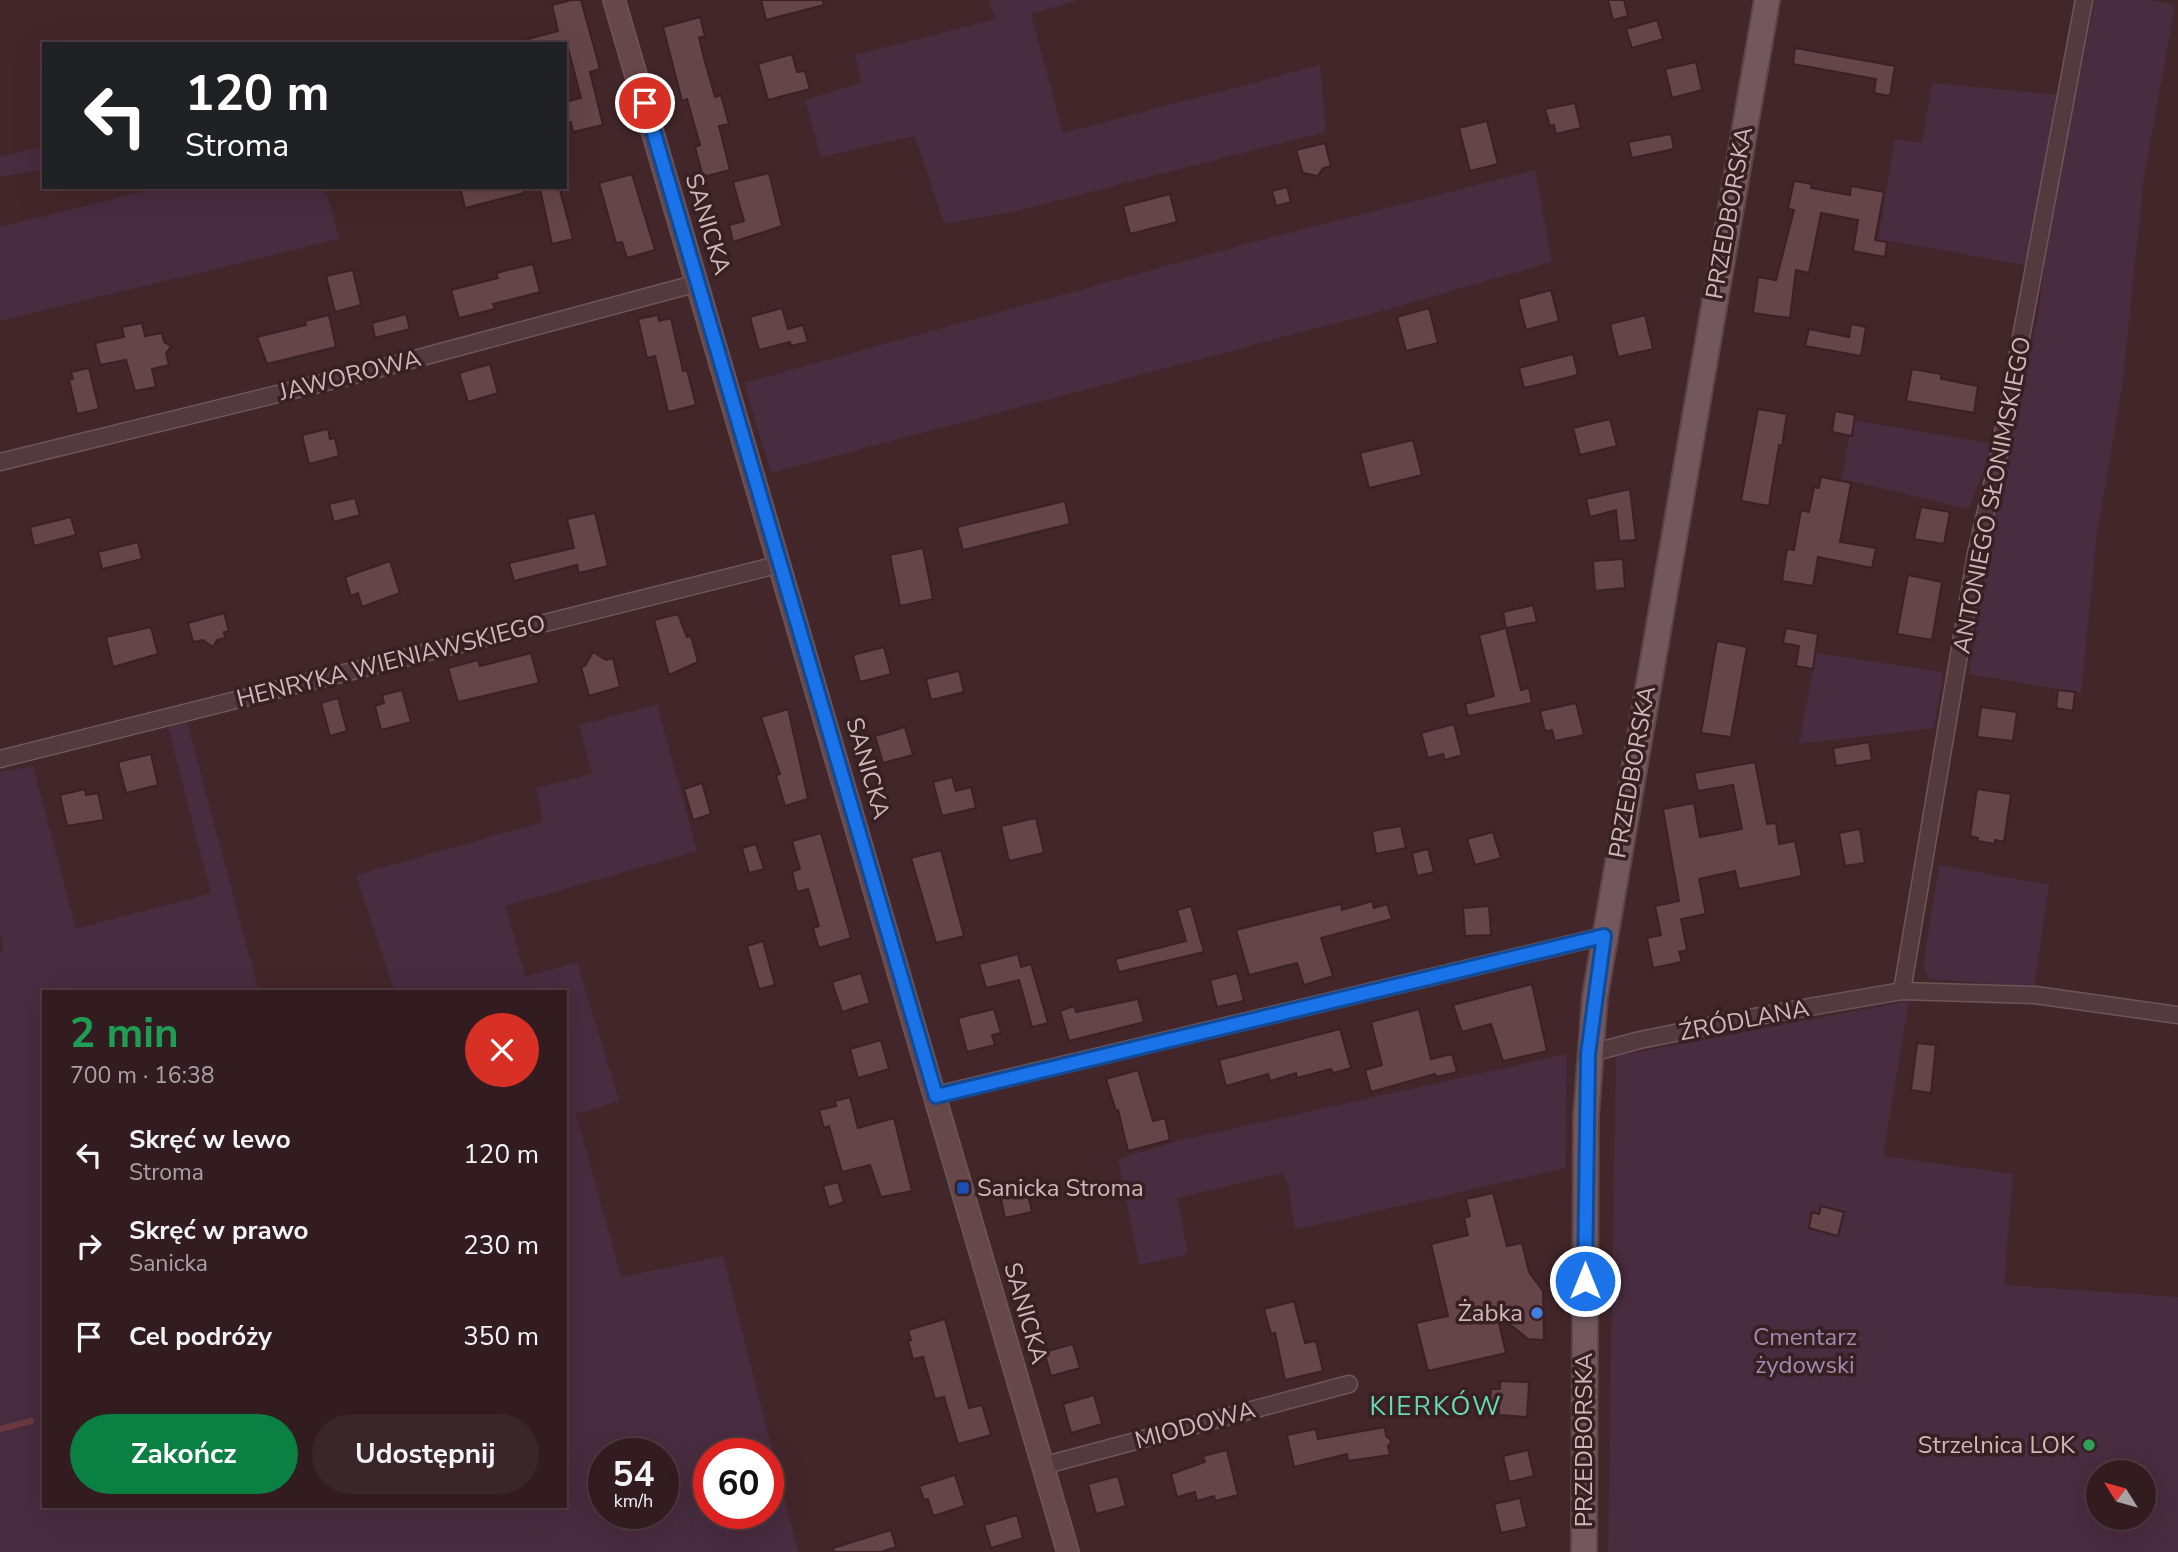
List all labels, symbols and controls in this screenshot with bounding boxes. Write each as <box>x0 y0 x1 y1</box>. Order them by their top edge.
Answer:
text: 120 m <box>185 60 329 127</box>
icon: left <box>70 70 161 161</box>
pin <box>615 73 675 133</box>
icon: arrive <box>626 84 664 122</box>
text: Stroma <box>185 124 289 167</box>
street label: PRZEDBORSKA <box>1698 124 1760 302</box>
street label: SANICKA <box>677 170 739 279</box>
street label: ANTONIEGO SŁONIMSKIEGO <box>1946 334 2038 656</box>
street label: JAWOROWA <box>275 342 425 408</box>
street label: HENRYKA WIENIAWSKIEGO <box>233 607 549 715</box>
street label: PRZEDBORSKA <box>1601 683 1663 861</box>
street label: SANICKA <box>838 714 898 823</box>
street label: ŹRÓDLANA <box>1676 992 1812 1048</box>
text: 2 min <box>70 1005 179 1062</box>
button: close <box>465 1013 539 1087</box>
text: 700 m · 16:38 <box>70 1060 215 1091</box>
text: Skręć w lewo <box>129 1122 291 1157</box>
icon: left <box>70 1136 108 1174</box>
text: 120 m <box>463 1137 539 1172</box>
text: Stroma <box>129 1157 204 1188</box>
place label: Sanicka Stroma <box>977 1172 1144 1204</box>
marker: Sanicka Stroma <box>955 1180 971 1196</box>
text: Skręć w prawo <box>129 1213 309 1248</box>
icon: right <box>70 1227 108 1265</box>
text: 230 m <box>463 1228 539 1263</box>
position arrow <box>1548 1244 1622 1318</box>
text: Sanicka <box>129 1248 208 1279</box>
street label: SANICKA <box>996 1259 1056 1368</box>
place label: Żabka <box>1458 1297 1523 1329</box>
marker: Żabka <box>1529 1305 1545 1321</box>
icon: arrive <box>70 1318 108 1356</box>
text: Cel podróży <box>129 1319 272 1354</box>
text: 350 m <box>463 1319 539 1354</box>
park label: Cmentarz żydowski <box>1753 1321 1857 1381</box>
street label: PRZEDBORSKA <box>1568 1352 1600 1527</box>
district label: KIERKÓW <box>1369 1389 1503 1424</box>
street label: MIODOWA <box>1131 1393 1259 1456</box>
button: Zakończ <box>70 1414 298 1494</box>
button: Udostępnij <box>312 1414 539 1494</box>
place label: Strzelnica LOK <box>1918 1429 2076 1461</box>
marker: Strzelnica LOK <box>2081 1437 2097 1453</box>
speed limit sign: 60 <box>693 1438 784 1529</box>
text: 54 <box>612 1451 655 1498</box>
north arrow <box>2086 1460 2156 1530</box>
map controls <box>2086 1460 2156 1530</box>
text: km/h <box>614 1489 653 1513</box>

